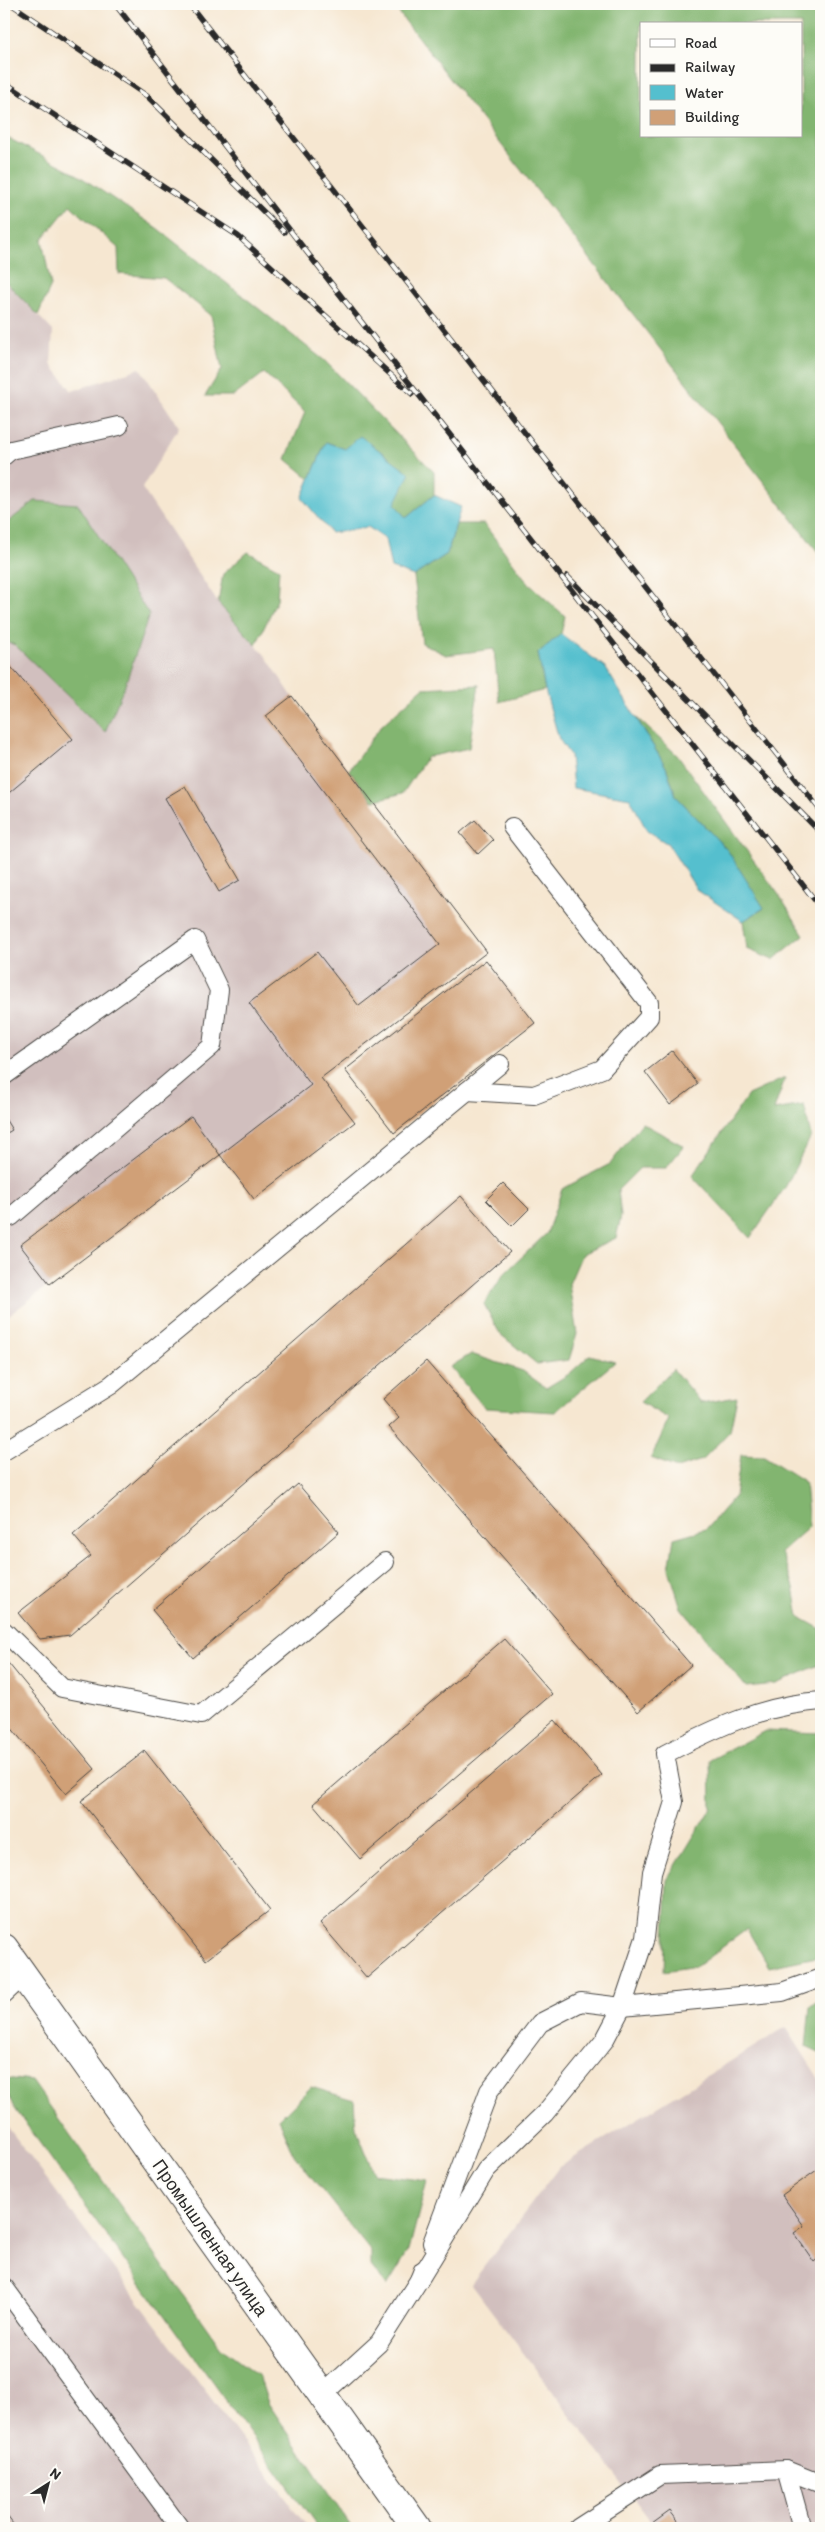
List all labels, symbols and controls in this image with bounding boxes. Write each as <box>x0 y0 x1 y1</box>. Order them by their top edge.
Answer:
legend <box>640 22 802 138</box>
text: Road <box>685 34 718 52</box>
text: Railway <box>685 58 735 76</box>
text: Water <box>685 84 724 102</box>
text: Building <box>685 108 739 126</box>
street label: Промышленная улица <box>148 2155 273 2321</box>
north arrow <box>22 2460 72 2510</box>
text: N <box>47 2464 64 2484</box>

